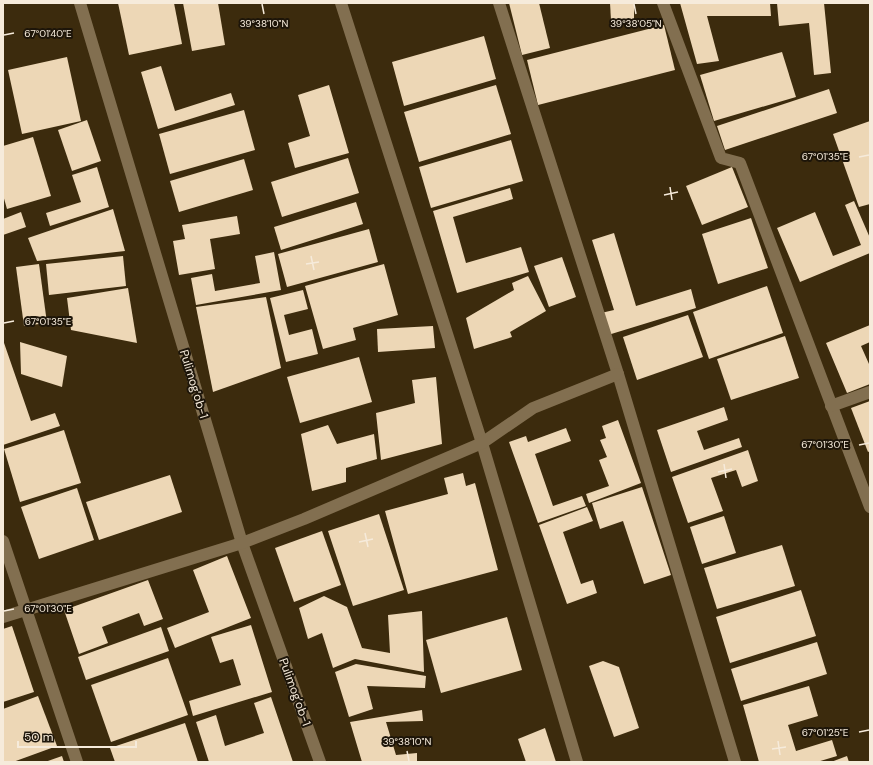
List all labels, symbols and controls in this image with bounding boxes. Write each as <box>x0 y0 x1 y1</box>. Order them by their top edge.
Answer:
text: 39°38'10"N <box>240 17 288 30</box>
text: 39°38'05"N <box>610 17 662 30</box>
text: 67°01'40"E <box>24 27 72 40</box>
text: 67°01'35"E <box>802 150 849 163</box>
text: 67°01'35"E <box>25 315 72 328</box>
street label: Pulimog’ob-1 <box>176 348 212 420</box>
text: 67°01'30"E <box>801 438 849 451</box>
text: 67°01'30"E <box>24 602 72 615</box>
street label: Pulimog’ob-1 <box>275 656 315 728</box>
scale bar <box>18 723 136 749</box>
text: 67°01'25"E <box>802 726 849 739</box>
text: 50 m <box>24 729 53 745</box>
text: 39°38'10"N <box>383 735 431 748</box>

